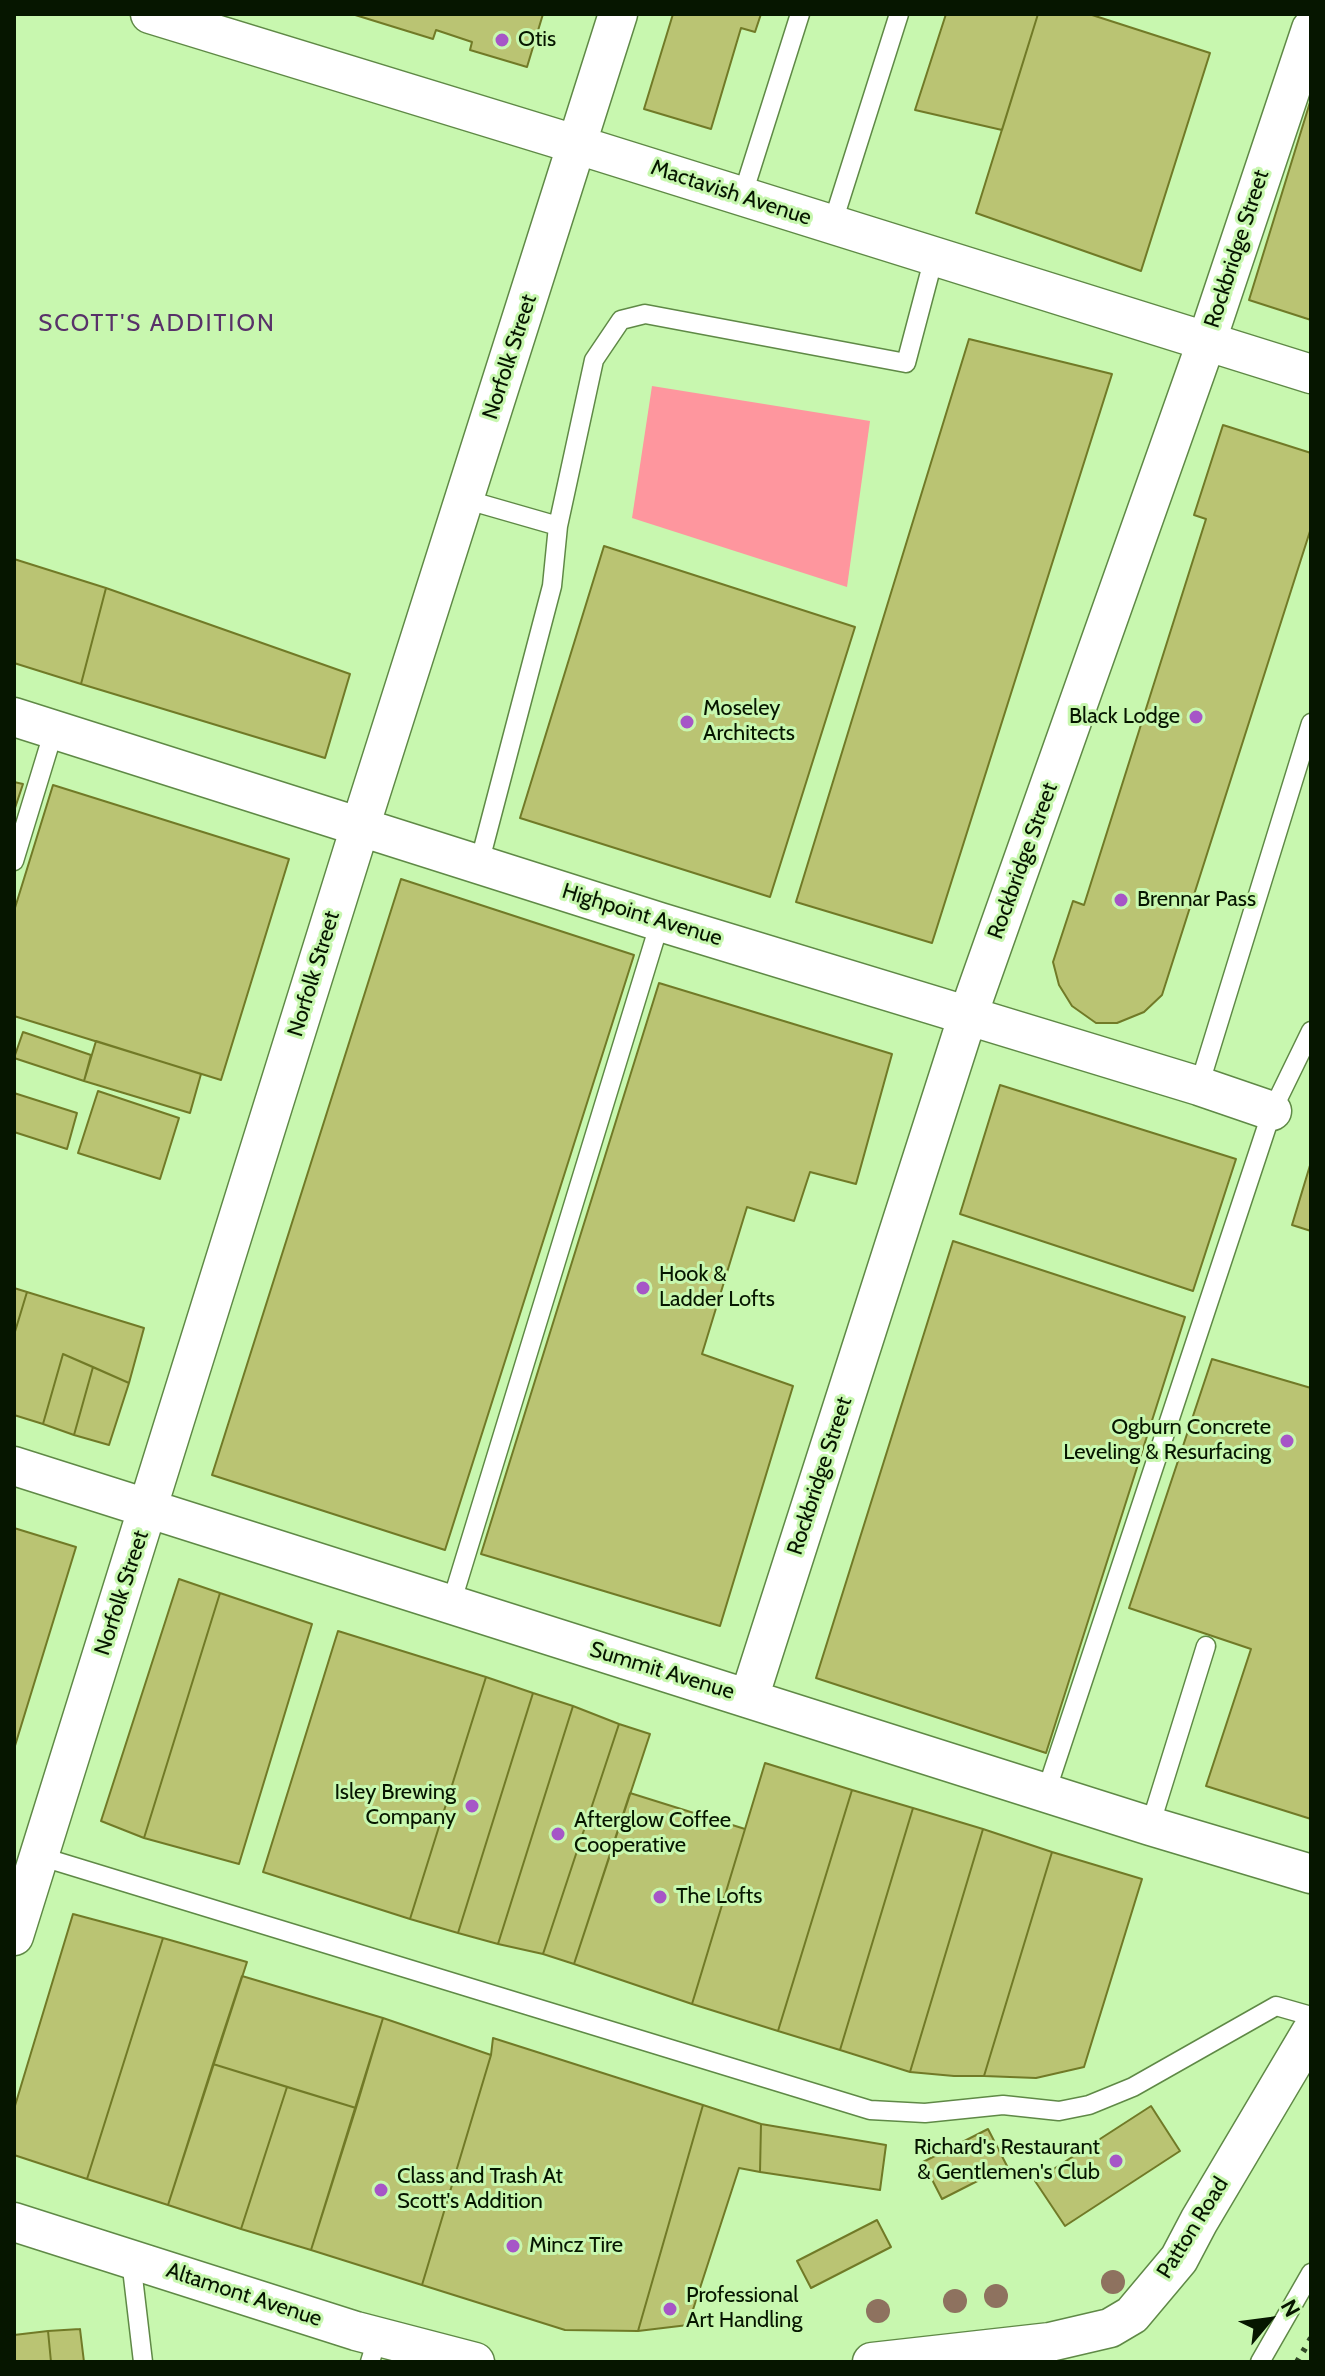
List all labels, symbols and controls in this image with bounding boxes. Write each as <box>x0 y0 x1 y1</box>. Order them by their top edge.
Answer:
place label: Otis <box>518 27 556 53</box>
marker: Otis <box>493 31 511 49</box>
street label: Mactavish Avenue <box>647 155 815 231</box>
street label: Rockbridge Street <box>1199 167 1275 331</box>
street label: Norfolk Street <box>477 291 543 423</box>
district label: SCOTT'S ADDITION <box>38 310 276 338</box>
place label: Moseley Architects <box>703 696 795 748</box>
place label: Black Lodge <box>1069 704 1180 730</box>
marker: Black Lodge <box>1187 708 1205 726</box>
marker: Moseley Architects <box>678 713 696 731</box>
street label: Rockbridge Street <box>982 779 1064 943</box>
street label: Highpoint Avenue <box>559 878 725 952</box>
place label: Brennar Pass <box>1137 887 1256 913</box>
marker: Brennar Pass <box>1112 891 1130 909</box>
street label: Norfolk Street <box>282 908 346 1040</box>
place label: Hook & Ladder Lofts <box>659 1262 775 1314</box>
marker: Hook & Ladder Lofts <box>634 1279 652 1297</box>
street label: Rockbridge Street <box>782 1394 858 1558</box>
place label: Ogburn Concrete Leveling & Resurfacing <box>1063 1415 1271 1466</box>
marker: Ogburn Concrete Leveling & Resurfacing <box>1278 1432 1296 1450</box>
street label: Norfolk Street <box>89 1527 155 1659</box>
street label: Summit Avenue <box>587 1637 737 1705</box>
place label: Isley Brewing Company <box>334 1780 456 1832</box>
marker: Isley Brewing Company <box>463 1797 481 1815</box>
place label: Afterglow Coffee Cooperative <box>574 1808 731 1860</box>
marker: Afterglow Coffee Cooperative <box>549 1825 567 1843</box>
place label: The Lofts <box>676 1884 762 1910</box>
marker: The Lofts <box>651 1888 669 1906</box>
place label: Richard's Restaurant & Gentlemen's Club <box>914 2135 1100 2186</box>
marker: Richard's Restaurant & Gentlemen's Club <box>1107 2152 1125 2170</box>
place label: Class and Trash At Scott's Addition <box>397 2164 563 2216</box>
street label: Patton Road <box>1151 2172 1235 2284</box>
marker: Class and Trash At Scott's Addition <box>372 2181 390 2199</box>
place label: Mincz Tire <box>529 2233 623 2259</box>
marker: Mincz Tire <box>504 2237 522 2255</box>
street label: Altamont Avenue <box>163 2257 325 2333</box>
north arrow <box>1229 2280 1309 2360</box>
place label: Professional Art Handling <box>686 2283 802 2334</box>
text: N <box>1275 2295 1306 2321</box>
marker: Professional Art Handling <box>661 2300 679 2318</box>

